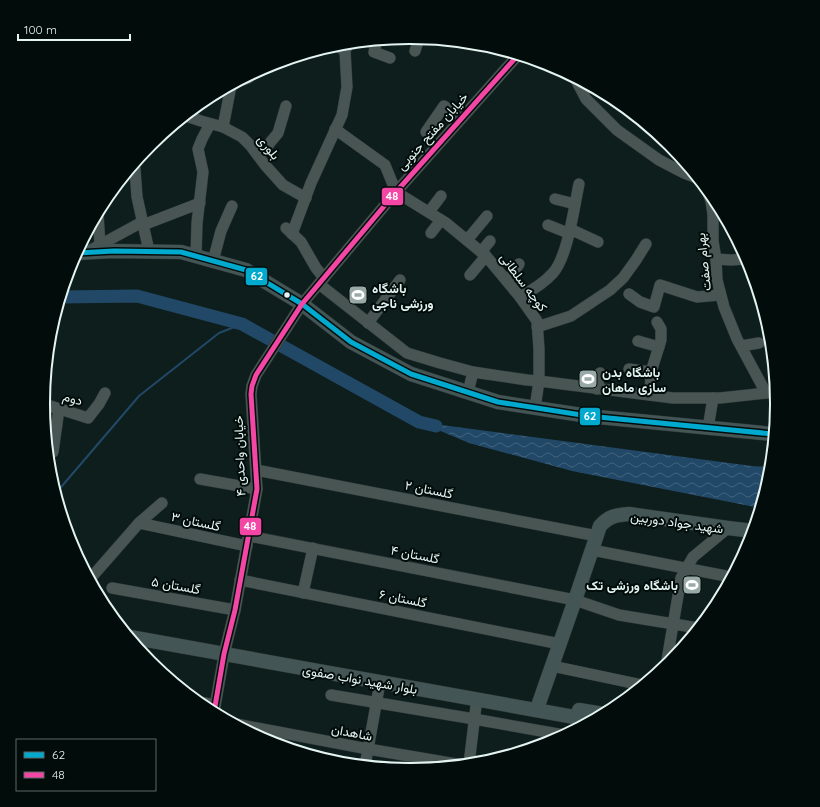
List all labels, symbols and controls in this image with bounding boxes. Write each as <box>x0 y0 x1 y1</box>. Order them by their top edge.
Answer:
scale bar <box>18 16 130 42</box>
text: 100 m <box>24 22 57 37</box>
street label: خیابان مفتح جنوبی <box>393 89 473 175</box>
street label: بلوری <box>253 131 284 163</box>
line badge: 48 <box>381 187 404 206</box>
text: 48 <box>386 189 398 203</box>
street label: بهرام صفت <box>692 232 715 292</box>
street label: کوچه سلطانی <box>495 250 551 316</box>
line badge: 62 <box>245 267 268 286</box>
text: 62 <box>251 269 263 283</box>
place label: باشگاه ورزشی ناجی <box>372 280 434 312</box>
sports icon: باشگاه ورزشی ناجی <box>347 284 369 306</box>
unlabelled marker <box>282 290 292 300</box>
place label: باشگاه بدن سازی ماهان <box>602 364 666 396</box>
sports icon: باشگاه بدن سازی ماهان <box>577 368 599 390</box>
street label: دوم <box>61 387 85 409</box>
line badge: 62 <box>579 407 601 426</box>
text: 62 <box>584 409 596 423</box>
street label: خیابان واحدی ۴ <box>230 415 249 497</box>
street label: گلستان ۲ <box>404 477 455 502</box>
street label: گلستان ۳ <box>170 508 222 535</box>
street label: شهید جواد دوربین <box>629 508 725 537</box>
line badge: 48 <box>239 517 262 536</box>
text: 48 <box>244 519 256 533</box>
street label: گلستان ۴ <box>389 541 441 568</box>
street label: گلستان ۵ <box>150 573 202 598</box>
sports icon: باشگاه ورزشی تک <box>681 574 703 596</box>
place label: باشگاه ورزشی تک <box>586 577 678 594</box>
street label: گلستان ۶ <box>378 586 428 611</box>
street label: بلوار شهید نواب صفوی <box>301 661 419 698</box>
street label: شاهدان <box>330 720 374 745</box>
legend <box>16 739 156 791</box>
text: 62 <box>52 747 65 762</box>
text: 48 <box>52 767 65 782</box>

